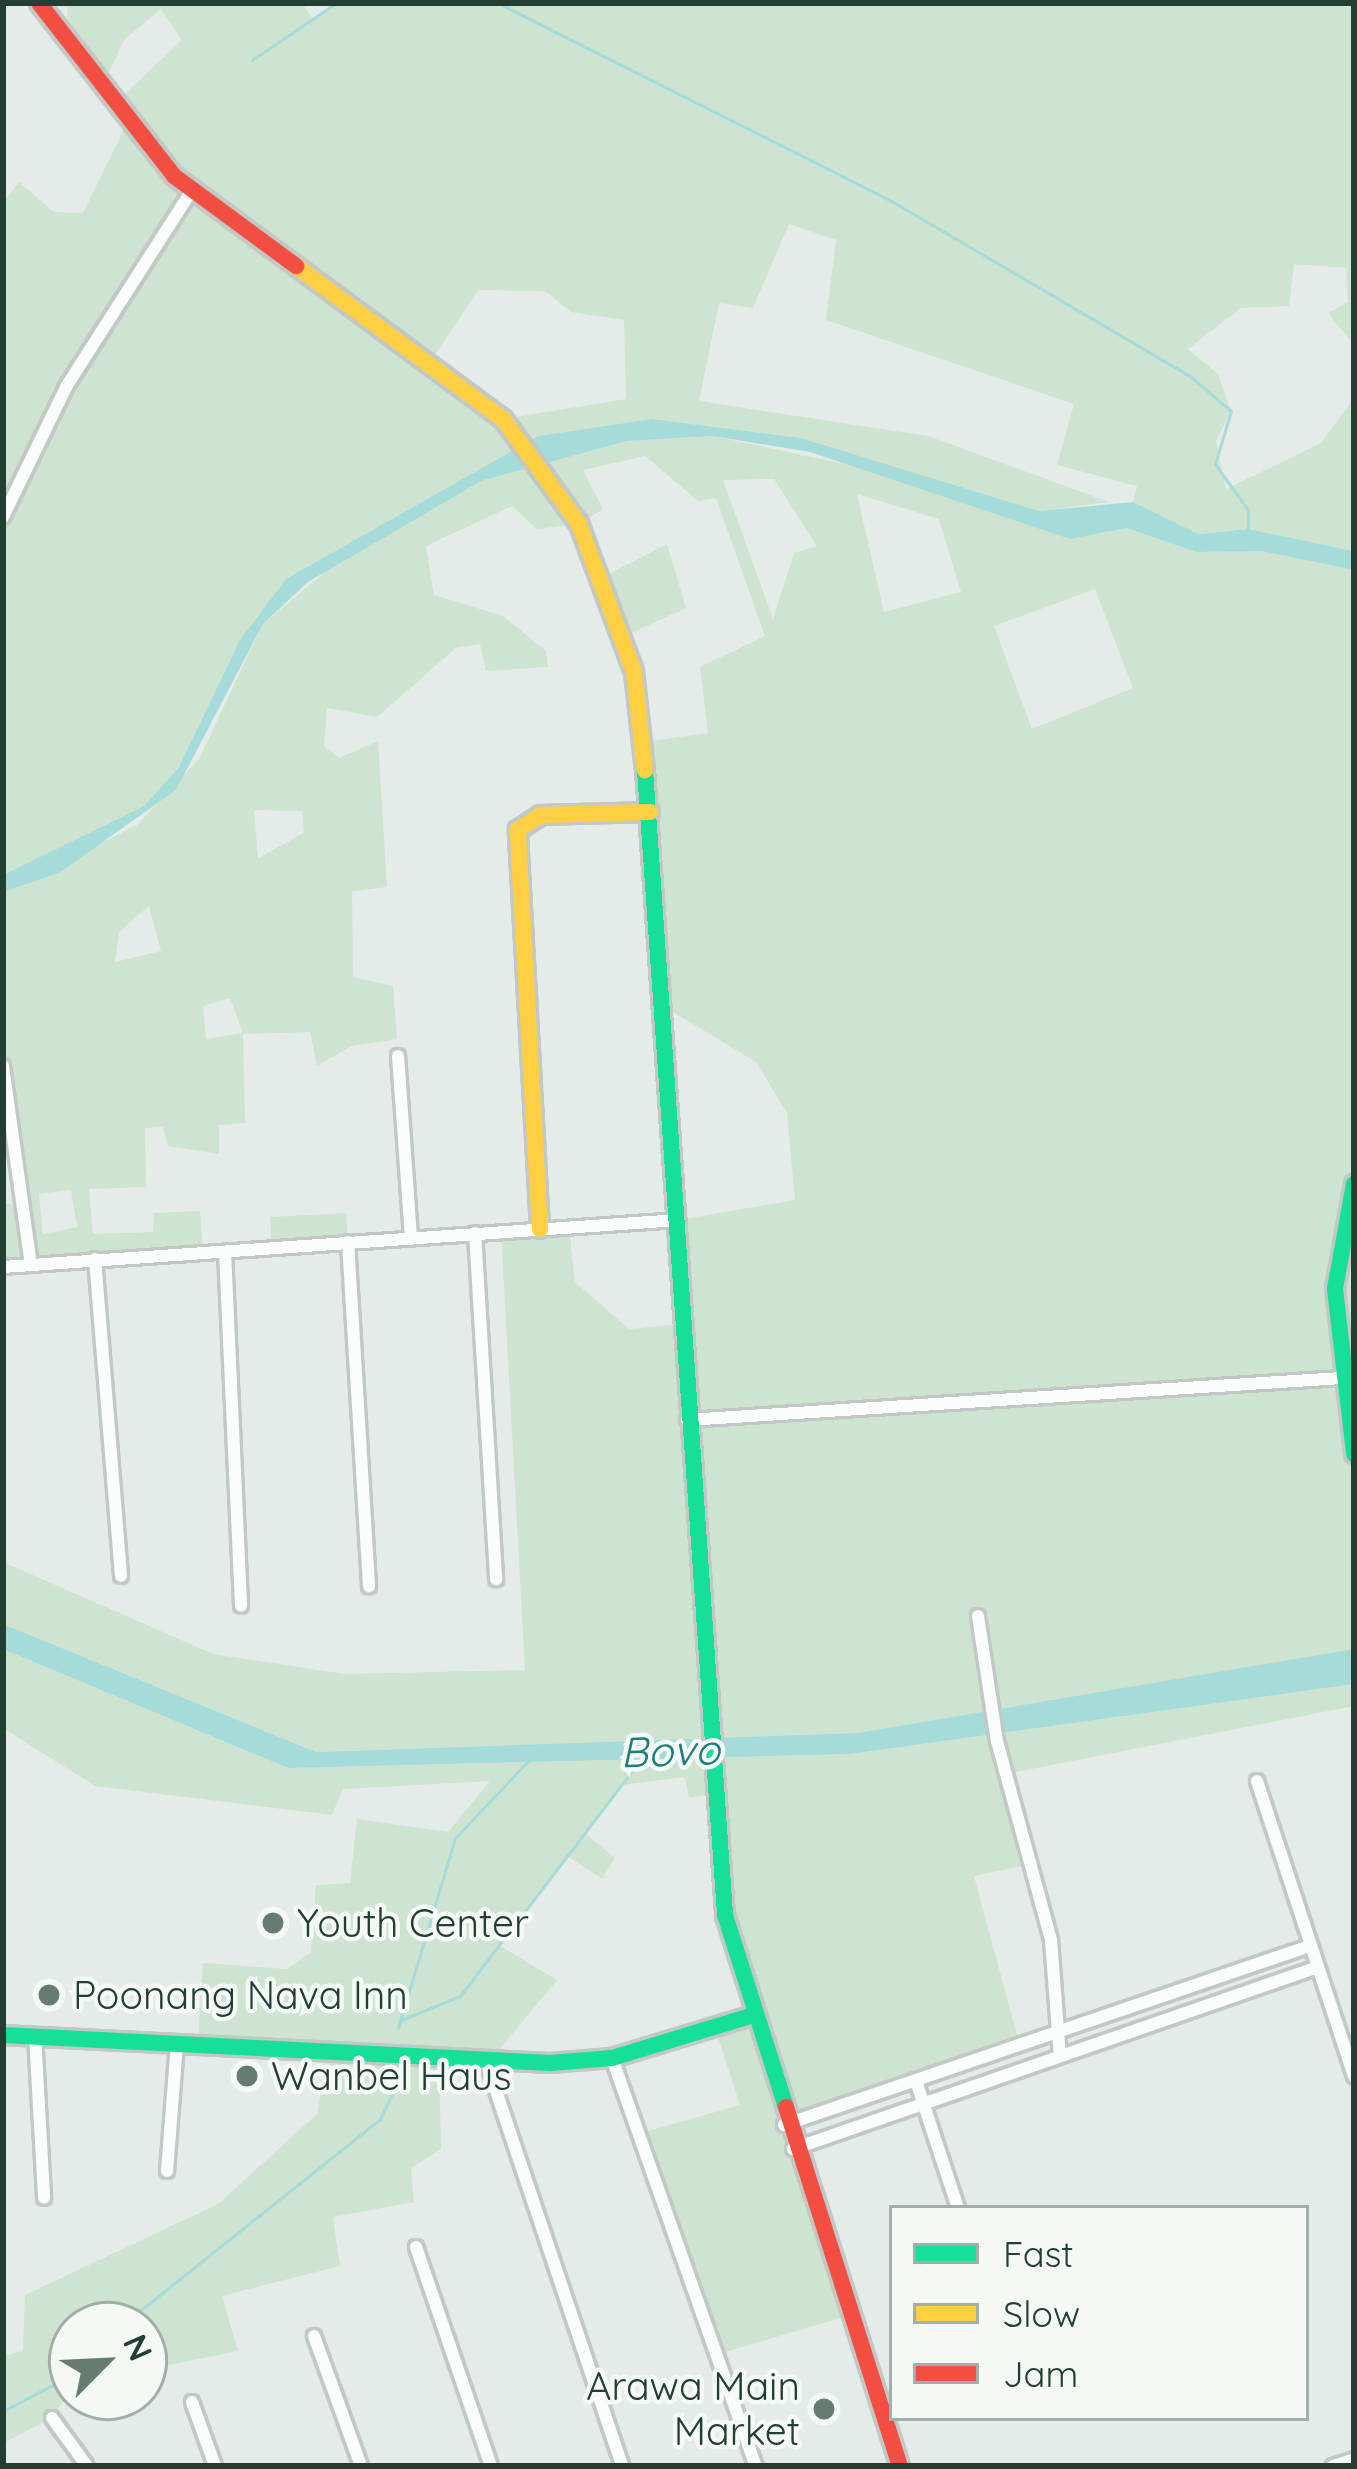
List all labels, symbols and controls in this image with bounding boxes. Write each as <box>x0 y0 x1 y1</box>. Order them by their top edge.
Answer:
water label: Bovo <box>619 1724 721 1778</box>
place label: Youth Center <box>297 1900 529 1946</box>
marker: Youth Center <box>260 1910 286 1936</box>
place label: Poonang Nava Inn <box>73 1972 408 2018</box>
marker: Poonang Nava Inn <box>36 1982 62 2008</box>
place label: Wanbel Haus <box>271 2053 512 2099</box>
marker: Wanbel Haus <box>234 2063 260 2089</box>
legend <box>889 2205 1309 2421</box>
text: Fast <box>1003 2231 1074 2276</box>
text: Slow <box>1003 2291 1080 2336</box>
north arrow <box>48 2301 168 2421</box>
text: N <box>115 2328 162 2367</box>
text: Jam <box>1003 2351 1078 2396</box>
place label: Arawa Main Market <box>586 2364 800 2455</box>
marker: Arawa Main Market <box>811 2396 837 2422</box>

